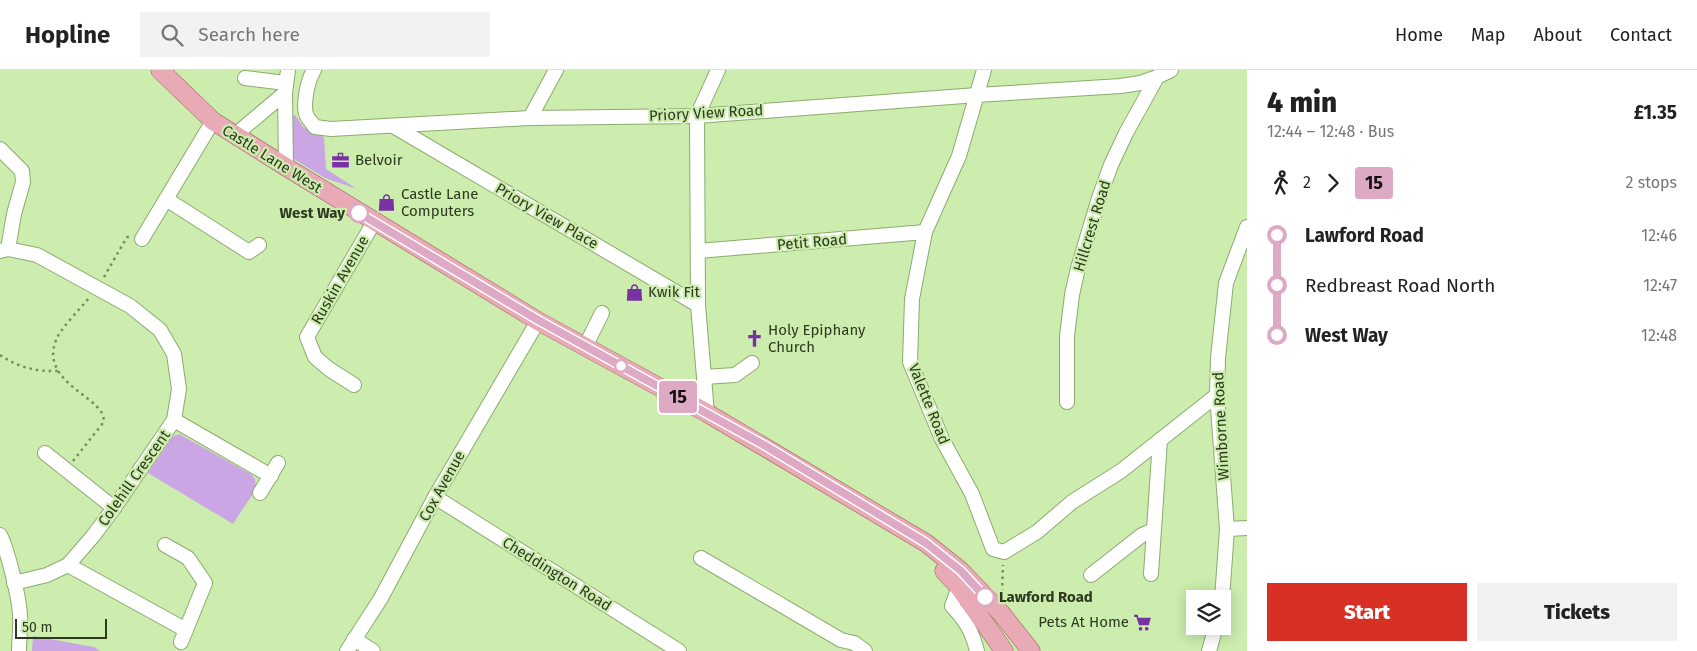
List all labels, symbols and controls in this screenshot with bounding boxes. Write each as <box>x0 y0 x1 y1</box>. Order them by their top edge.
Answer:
search box <box>140 12 490 57</box>
text: Hopline <box>25 21 110 49</box>
icon: search <box>158 21 186 49</box>
text: Search here <box>198 23 300 46</box>
text: Home <box>1395 24 1443 46</box>
text: Map <box>1471 24 1505 46</box>
text: About <box>1533 24 1582 46</box>
text: Contact <box>1610 24 1672 46</box>
text: 4 min <box>1267 86 1337 119</box>
street label: Priory View Road <box>648 101 764 125</box>
text: £1.35 <box>1634 101 1677 124</box>
street label: Castle Lane West <box>219 121 326 197</box>
text: 12:44 – 12:48 · Bus <box>1267 122 1394 141</box>
office icon: Belvoir <box>331 150 351 170</box>
place label: Belvoir <box>355 151 403 169</box>
icon: walk <box>1267 169 1295 197</box>
icon: forward <box>1319 169 1347 197</box>
text: 15 <box>1365 172 1383 194</box>
text: 2 <box>1303 173 1311 192</box>
text: 2 stops <box>1626 173 1677 192</box>
street label: Hillcrest Road <box>1070 178 1114 274</box>
street label: Priory View Place <box>492 179 602 253</box>
place label: Castle Lane Computers <box>401 185 478 220</box>
shop icon: Castle Lane Computers <box>377 193 397 213</box>
marker: West Way <box>349 203 369 223</box>
place label: West Way <box>280 204 345 222</box>
text: Lawford Road <box>1305 224 1424 247</box>
text: 12:46 <box>1641 226 1677 245</box>
street label: Petit Road <box>776 230 848 254</box>
street label: Ruskin Avenue <box>307 233 373 327</box>
text: Redbreast Road North <box>1305 274 1495 297</box>
text: 12:47 <box>1643 276 1677 295</box>
shop icon: Kwik Fit <box>624 282 644 302</box>
place label: Kwik Fit <box>648 283 700 301</box>
place label: Holy Epiphany Church <box>768 321 866 356</box>
text: West Way <box>1305 324 1388 347</box>
text: 12:48 <box>1641 326 1677 345</box>
church icon: Holy Epiphany Church <box>744 329 764 349</box>
unlabelled marker <box>614 359 628 373</box>
street label: Valette Road <box>905 361 953 447</box>
street label: Wimborne Road <box>1209 371 1233 481</box>
line badge: 15 <box>656 381 700 413</box>
text: 15 <box>669 386 687 408</box>
street label: Colehill Crescent <box>94 426 174 529</box>
street label: Cox Avenue <box>415 448 469 524</box>
street label: Cheddington Road <box>499 533 615 615</box>
button: Start <box>1267 583 1467 641</box>
button: Tickets <box>1477 583 1677 641</box>
marker: Lawford Road <box>975 587 995 607</box>
place label: Lawford Road <box>999 588 1093 606</box>
map controls <box>1186 590 1231 635</box>
button: layers <box>1186 590 1231 635</box>
supermarket icon: Pets At Home <box>1133 612 1153 632</box>
place label: Pets At Home <box>1038 613 1129 631</box>
scale bar <box>15 616 108 639</box>
text: 50 m <box>22 619 53 636</box>

